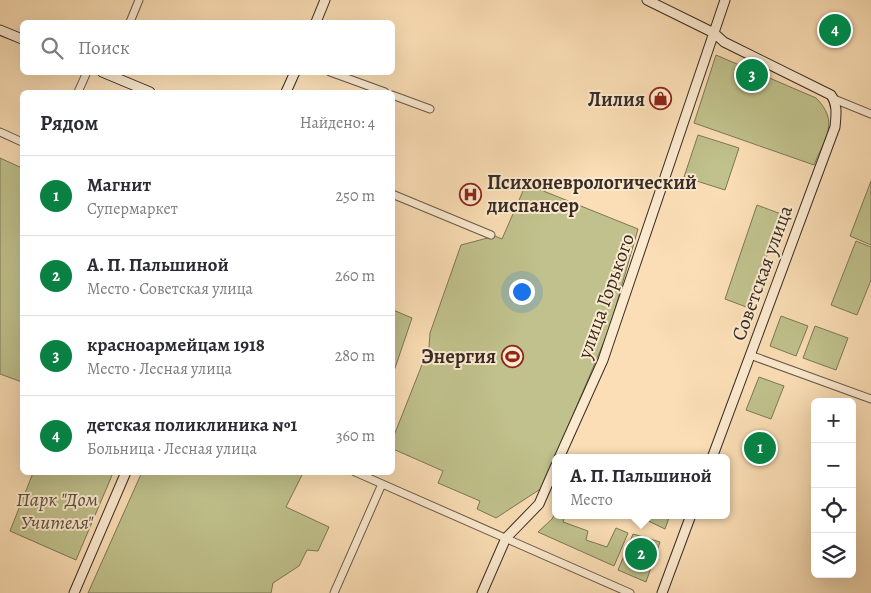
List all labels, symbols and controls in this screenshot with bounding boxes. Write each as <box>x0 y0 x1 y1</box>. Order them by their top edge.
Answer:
pin: 4 <box>819 11 851 49</box>
search box <box>20 20 395 75</box>
icon: search <box>38 34 66 62</box>
text: Поиск <box>78 35 130 61</box>
pin: 3 <box>736 56 768 94</box>
place label: Лилия <box>588 86 645 113</box>
shop icon: Лилия <box>649 87 673 111</box>
text: Рядом <box>40 109 98 137</box>
text: Найдено: 4 <box>300 112 375 134</box>
place label: Психоневрологический диспансер <box>486 169 697 219</box>
text: Магнит <box>87 172 151 198</box>
hospital icon: Психоневрологический диспансер <box>459 182 483 206</box>
text: 1 <box>53 185 59 207</box>
text: 250 m <box>336 185 375 207</box>
text: Супермаркет <box>87 198 178 220</box>
street label: Советская улица <box>725 201 799 344</box>
street label: улица Горького <box>570 230 641 363</box>
text: А. П. Пальшиной <box>87 252 229 278</box>
text: 2 <box>52 265 60 287</box>
text: 260 m <box>335 265 375 287</box>
text: Место · Советская улица <box>87 278 253 300</box>
your location <box>509 279 535 305</box>
text: красноармейцам 1918 <box>87 332 265 358</box>
place label: Энергия <box>421 343 496 370</box>
sports icon: Энергия <box>500 344 524 368</box>
text: 3 <box>53 345 59 367</box>
text: 280 m <box>335 345 375 367</box>
text: Место · Лесная улица <box>87 358 232 380</box>
map controls <box>811 398 856 578</box>
button: + <box>811 398 856 443</box>
text: детская поликлиника №1 <box>87 412 297 438</box>
text: 4 <box>52 425 60 447</box>
text: 360 m <box>336 425 375 447</box>
pin: 1 <box>744 429 776 467</box>
text: Больница · Лесная улица <box>87 438 257 460</box>
button: − <box>811 443 856 488</box>
popup <box>552 454 730 519</box>
text: А. П. Пальшиной <box>570 463 712 489</box>
park label: Парк "Дом Учителя" <box>16 486 98 536</box>
button: locate <box>811 488 856 533</box>
text: Место <box>570 489 613 511</box>
button: layers <box>811 533 856 578</box>
pin: 2 <box>625 535 657 573</box>

